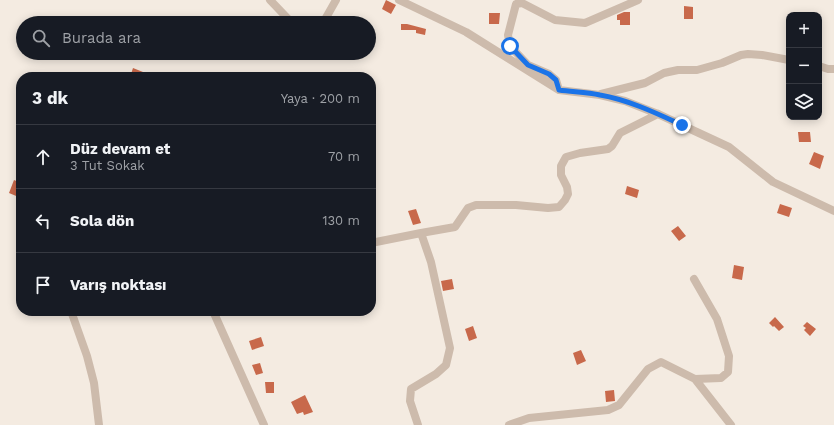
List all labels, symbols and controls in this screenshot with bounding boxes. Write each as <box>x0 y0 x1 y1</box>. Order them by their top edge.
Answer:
map controls <box>786 12 822 120</box>
button: + <box>786 12 822 48</box>
search box <box>16 16 376 60</box>
icon: search <box>30 27 52 49</box>
text: Burada ara <box>62 29 141 47</box>
route start <box>501 37 519 55</box>
button: − <box>786 48 822 84</box>
button: layers <box>786 84 822 120</box>
text: 3 dk <box>32 88 68 108</box>
text: Yaya · 200 m <box>281 91 360 106</box>
route end <box>673 116 691 134</box>
text: Düz devam et <box>70 140 170 158</box>
icon: ahead <box>32 146 54 168</box>
text: 70 m <box>328 149 360 164</box>
text: 3 Tut Sokak <box>70 158 145 173</box>
icon: left <box>32 210 54 232</box>
text: Sola dön <box>70 212 134 230</box>
text: 130 m <box>322 213 360 228</box>
icon: arrive <box>32 274 54 296</box>
text: Varış noktası <box>70 276 167 294</box>

